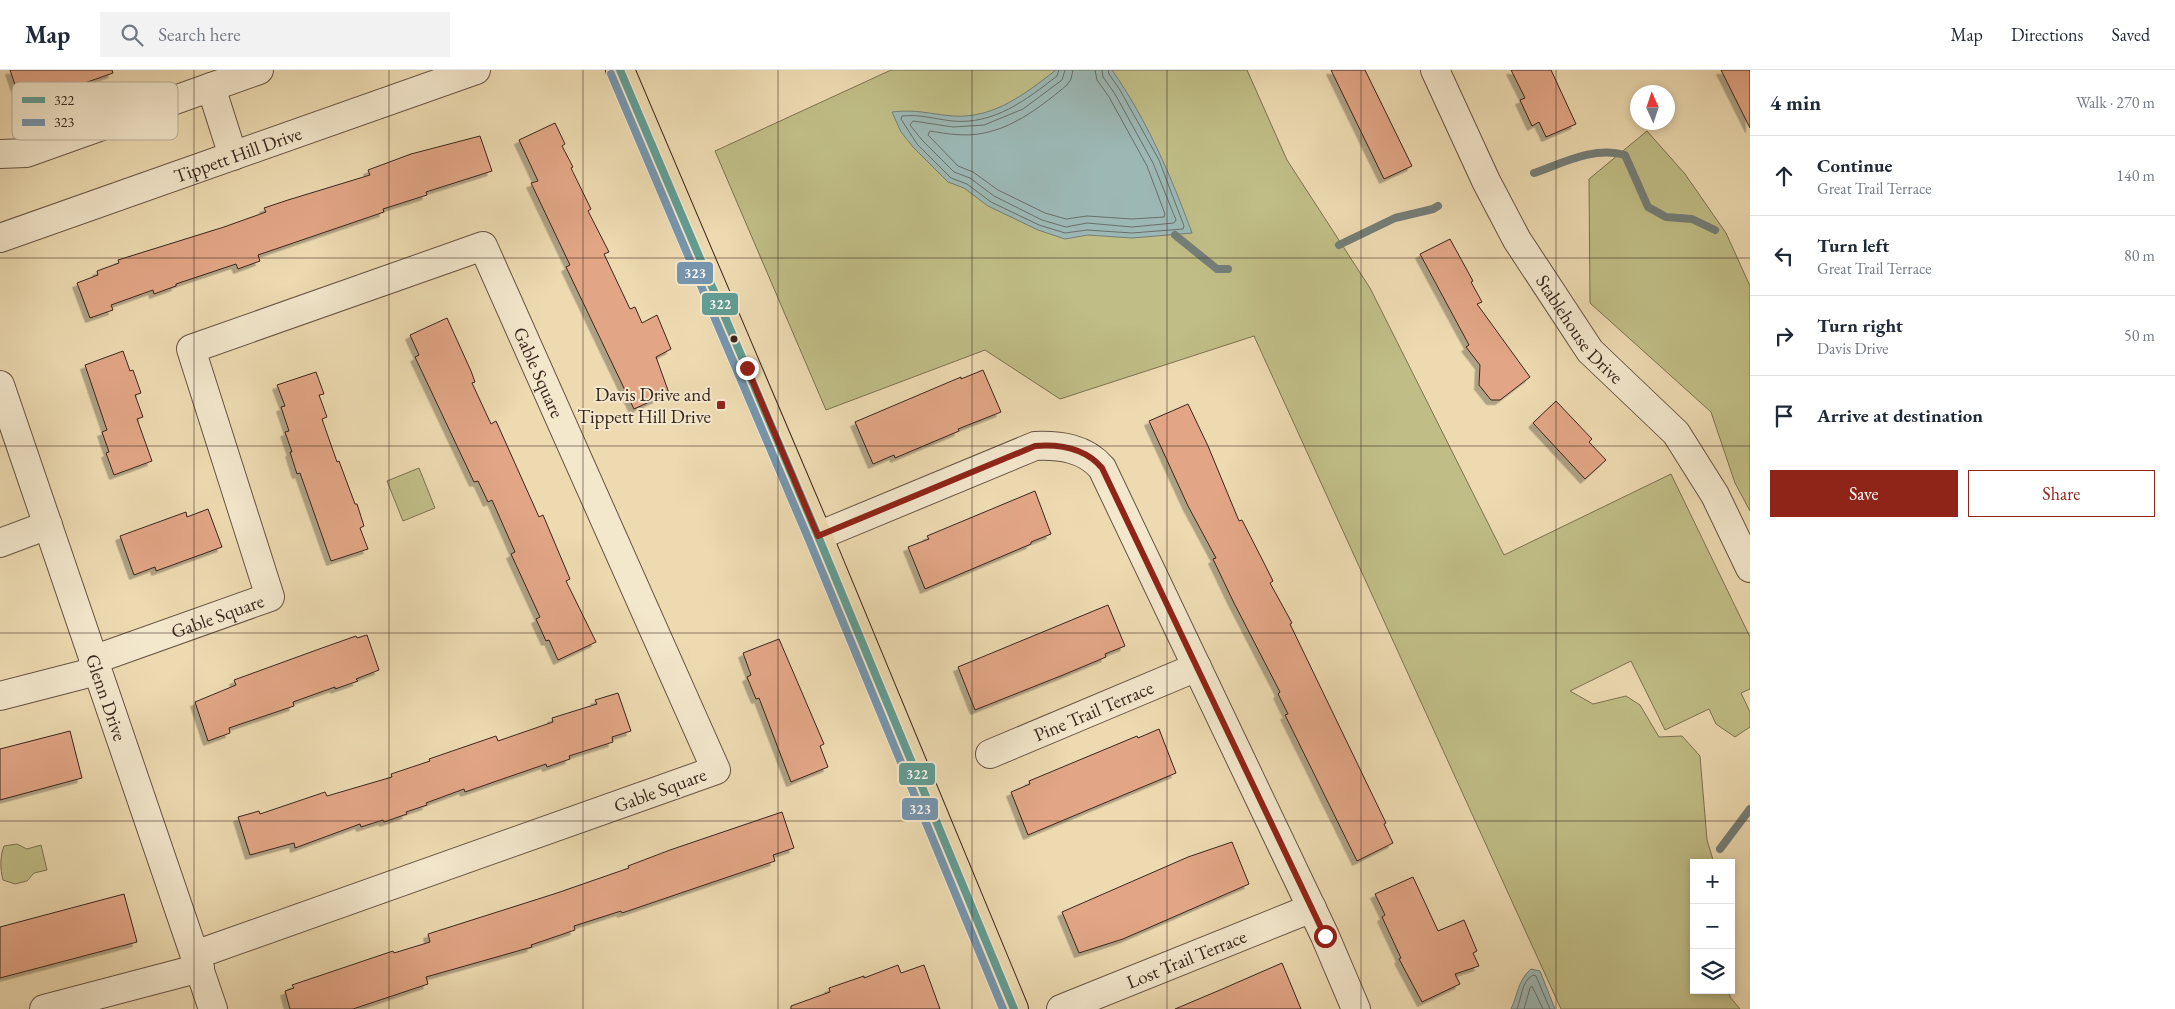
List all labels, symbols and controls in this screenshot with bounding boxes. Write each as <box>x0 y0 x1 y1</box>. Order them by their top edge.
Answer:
search box <box>100 12 450 57</box>
text: Map <box>25 19 70 50</box>
icon: search <box>118 21 146 49</box>
text: Search here <box>158 22 241 47</box>
text: Map <box>1951 23 1983 46</box>
text: Directions <box>2011 23 2083 46</box>
text: Saved <box>2111 23 2150 46</box>
legend <box>12 82 178 140</box>
north arrow <box>1630 85 1675 130</box>
text: 4 min <box>1770 89 1821 116</box>
text: 322 <box>54 91 74 109</box>
text: Walk · 270 m <box>2076 92 2155 113</box>
text: 323 <box>54 113 74 131</box>
street label: Tippett Hill Drive <box>170 120 305 188</box>
text: Continue <box>1817 153 1892 178</box>
icon: ahead <box>1770 162 1798 190</box>
text: 140 m <box>2116 165 2155 186</box>
text: Great Trail Terrace <box>1817 178 1931 199</box>
text: Turn left <box>1817 233 1889 258</box>
icon: left <box>1770 242 1798 270</box>
text: 80 m <box>2124 245 2155 266</box>
text: Great Trail Terrace <box>1817 258 1931 279</box>
line badge: 323 <box>676 261 714 285</box>
text: 323 <box>684 264 706 282</box>
street label: Stablehouse Drive <box>1531 270 1629 389</box>
line badge: 322 <box>701 292 739 316</box>
text: 322 <box>709 295 732 313</box>
text: Turn right <box>1817 313 1903 338</box>
icon: right <box>1770 322 1798 350</box>
street label: Gable Square <box>508 323 570 422</box>
text: 50 m <box>2124 325 2155 346</box>
unlabelled marker <box>729 334 739 344</box>
text: Davis Drive <box>1817 338 1889 359</box>
route end <box>736 357 759 380</box>
place label: Davis Drive and Tippett Hill Drive <box>577 382 711 429</box>
marker: Davis Drive and Tippett Hill Drive <box>715 399 727 411</box>
icon: arrive <box>1770 402 1798 430</box>
text: Arrive at destination <box>1817 403 1983 428</box>
button: Save <box>1770 470 1958 517</box>
button: Share <box>1968 470 2155 517</box>
street label: Gable Square <box>168 588 267 644</box>
street label: Glenn Drive <box>80 651 133 744</box>
street label: Pine Trail Terrace <box>1030 674 1157 747</box>
street label: Gable Square <box>610 762 710 818</box>
line badge: 322 <box>898 762 936 786</box>
text: 322 <box>906 765 929 783</box>
line badge: 323 <box>901 797 939 821</box>
text: 323 <box>909 800 931 818</box>
map controls <box>1690 859 1735 994</box>
button: + <box>1690 859 1735 904</box>
button: − <box>1690 904 1735 949</box>
street label: Lost Trail Terrace <box>1122 923 1250 994</box>
route start <box>1314 925 1337 948</box>
button: layers <box>1690 949 1735 994</box>

